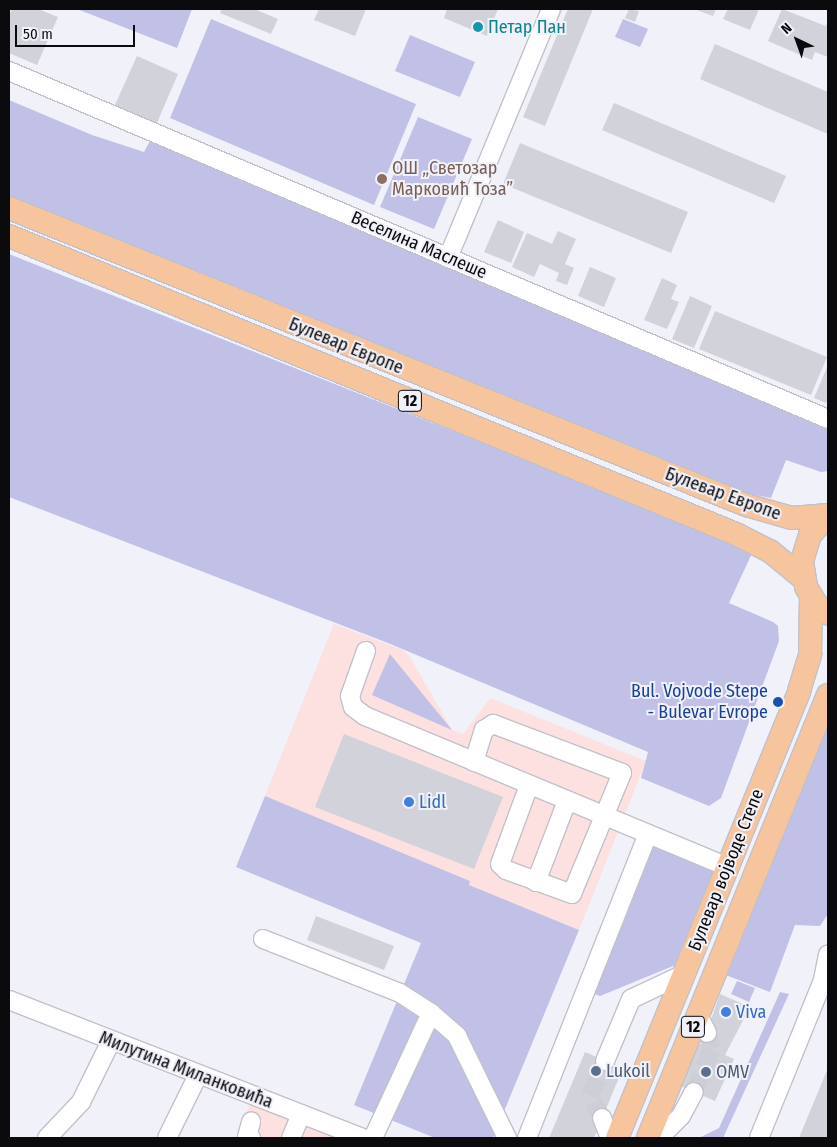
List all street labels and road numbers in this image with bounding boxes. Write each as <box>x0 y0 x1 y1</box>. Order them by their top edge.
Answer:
street label: Веселина Маслеше <box>348 207 490 283</box>
street label: Булевар Европе <box>286 313 406 379</box>
road number: 12 <box>398 388 422 414</box>
street label: Булевар Европе <box>662 463 784 525</box>
street label: Булевар војводе Степе <box>684 786 768 954</box>
road number: 12 <box>680 1014 706 1040</box>
street label: Милутина Миланковића <box>96 1027 276 1113</box>

